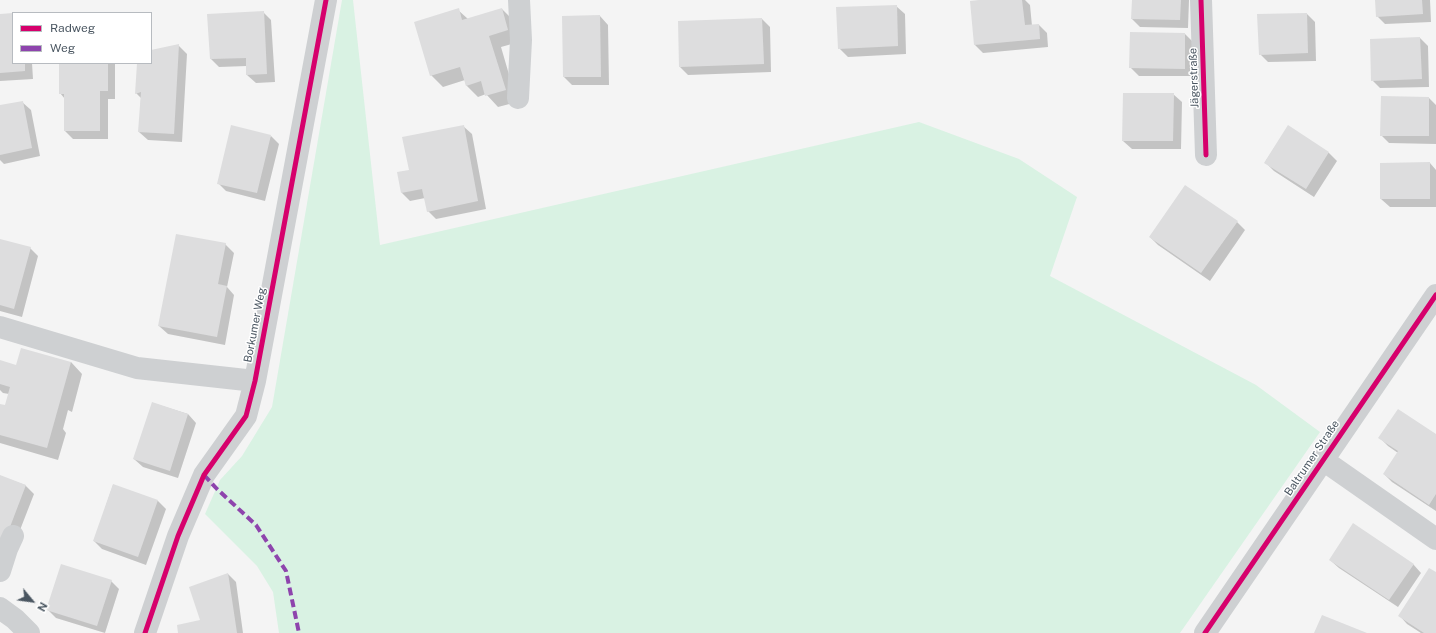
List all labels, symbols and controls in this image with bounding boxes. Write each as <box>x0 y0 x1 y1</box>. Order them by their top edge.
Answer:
legend <box>12 12 152 64</box>
text: Radweg <box>50 21 95 35</box>
text: Weg <box>50 41 75 55</box>
street label: Jägerstraße <box>1186 48 1202 108</box>
street label: Borkumer Weg <box>241 286 269 364</box>
street label: Baltrumer Straße <box>1282 418 1342 498</box>
north arrow <box>12 581 52 621</box>
text: N <box>35 600 50 613</box>

